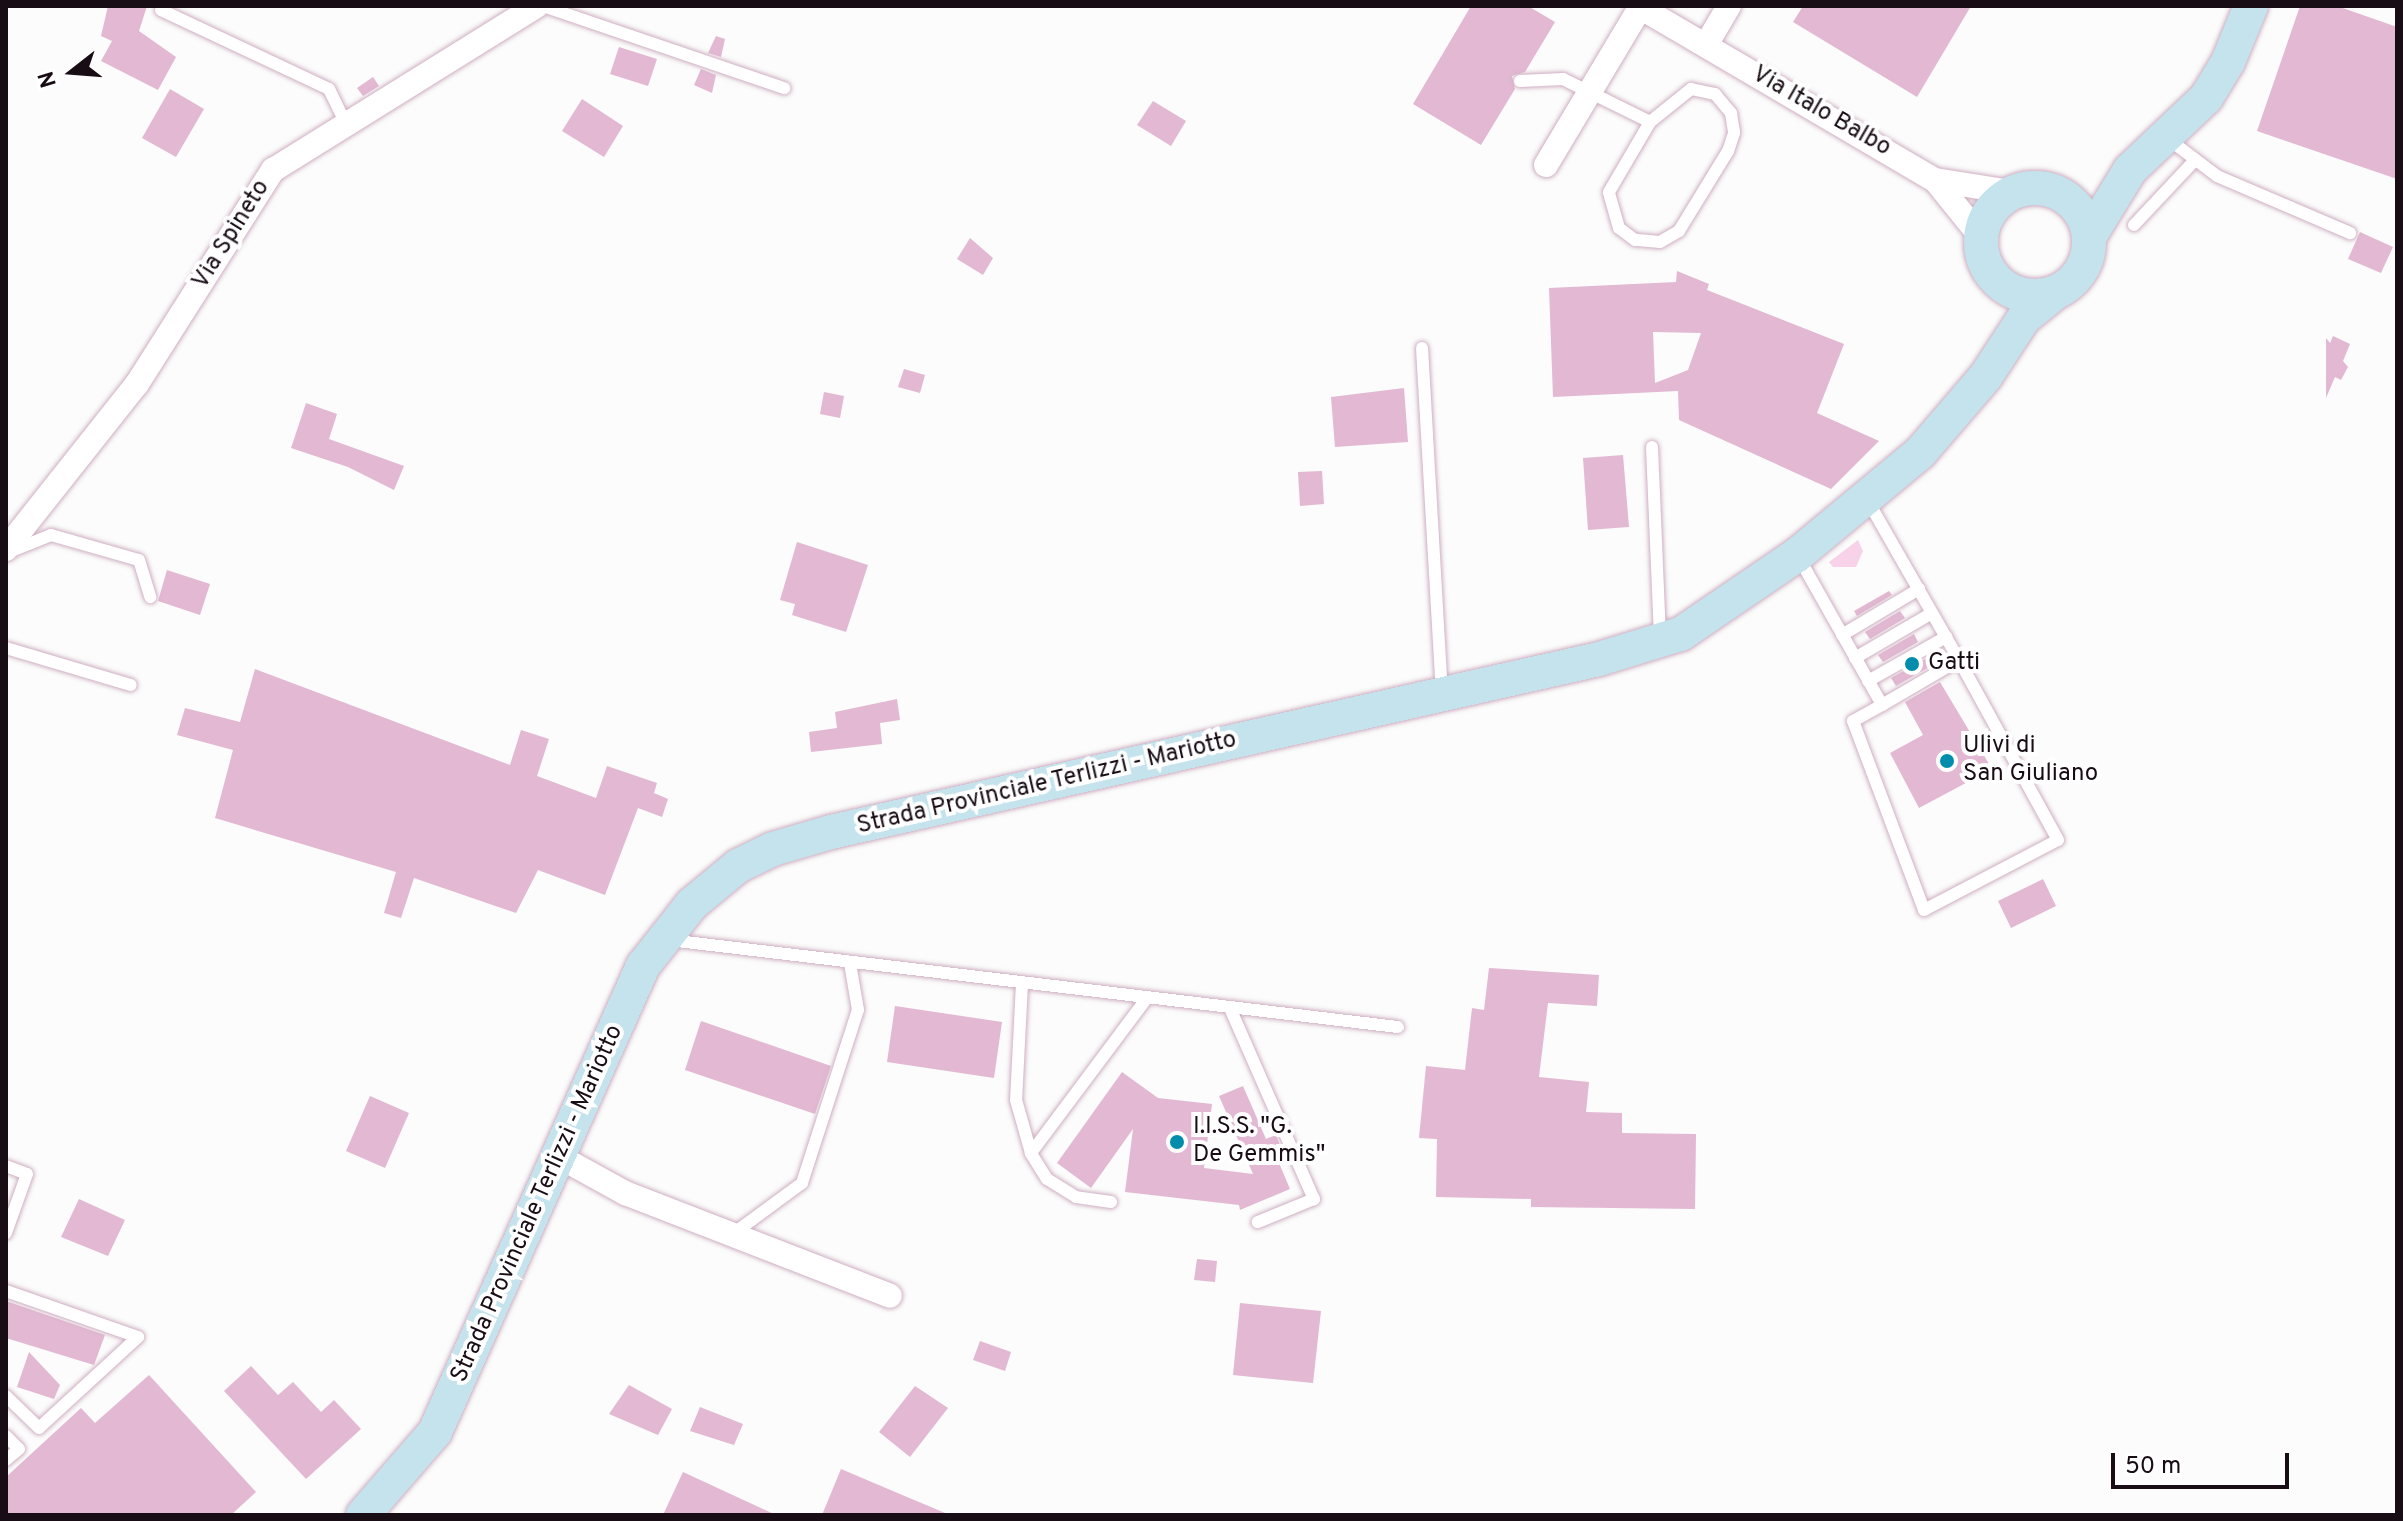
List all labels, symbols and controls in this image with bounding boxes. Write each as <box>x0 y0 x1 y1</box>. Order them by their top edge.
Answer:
north arrow <box>32 32 112 112</box>
street label: Via Italo Balbo <box>1746 61 1896 163</box>
text: N <box>33 68 64 91</box>
street label: Via Spineto <box>187 175 277 295</box>
place label: Gatti <box>1928 650 1980 678</box>
marker: Gatti <box>1903 655 1921 673</box>
street label: Strada Provinciale Terlizzi - Mariotto <box>854 726 1240 842</box>
place label: Ulivi di San Giuliano <box>1963 733 2098 789</box>
marker: Ulivi di San Giuliano <box>1938 752 1956 770</box>
street label: Strada Provinciale Terlizzi - Mariotto <box>446 1020 630 1388</box>
place label: I.I.S.S. "G. De Gemmis" <box>1193 1114 1325 1170</box>
marker: I.I.S.S. "G. De Gemmis" <box>1168 1133 1186 1151</box>
scale bar <box>2115 1437 2293 1487</box>
text: 50 m <box>2125 1452 2181 1482</box>

